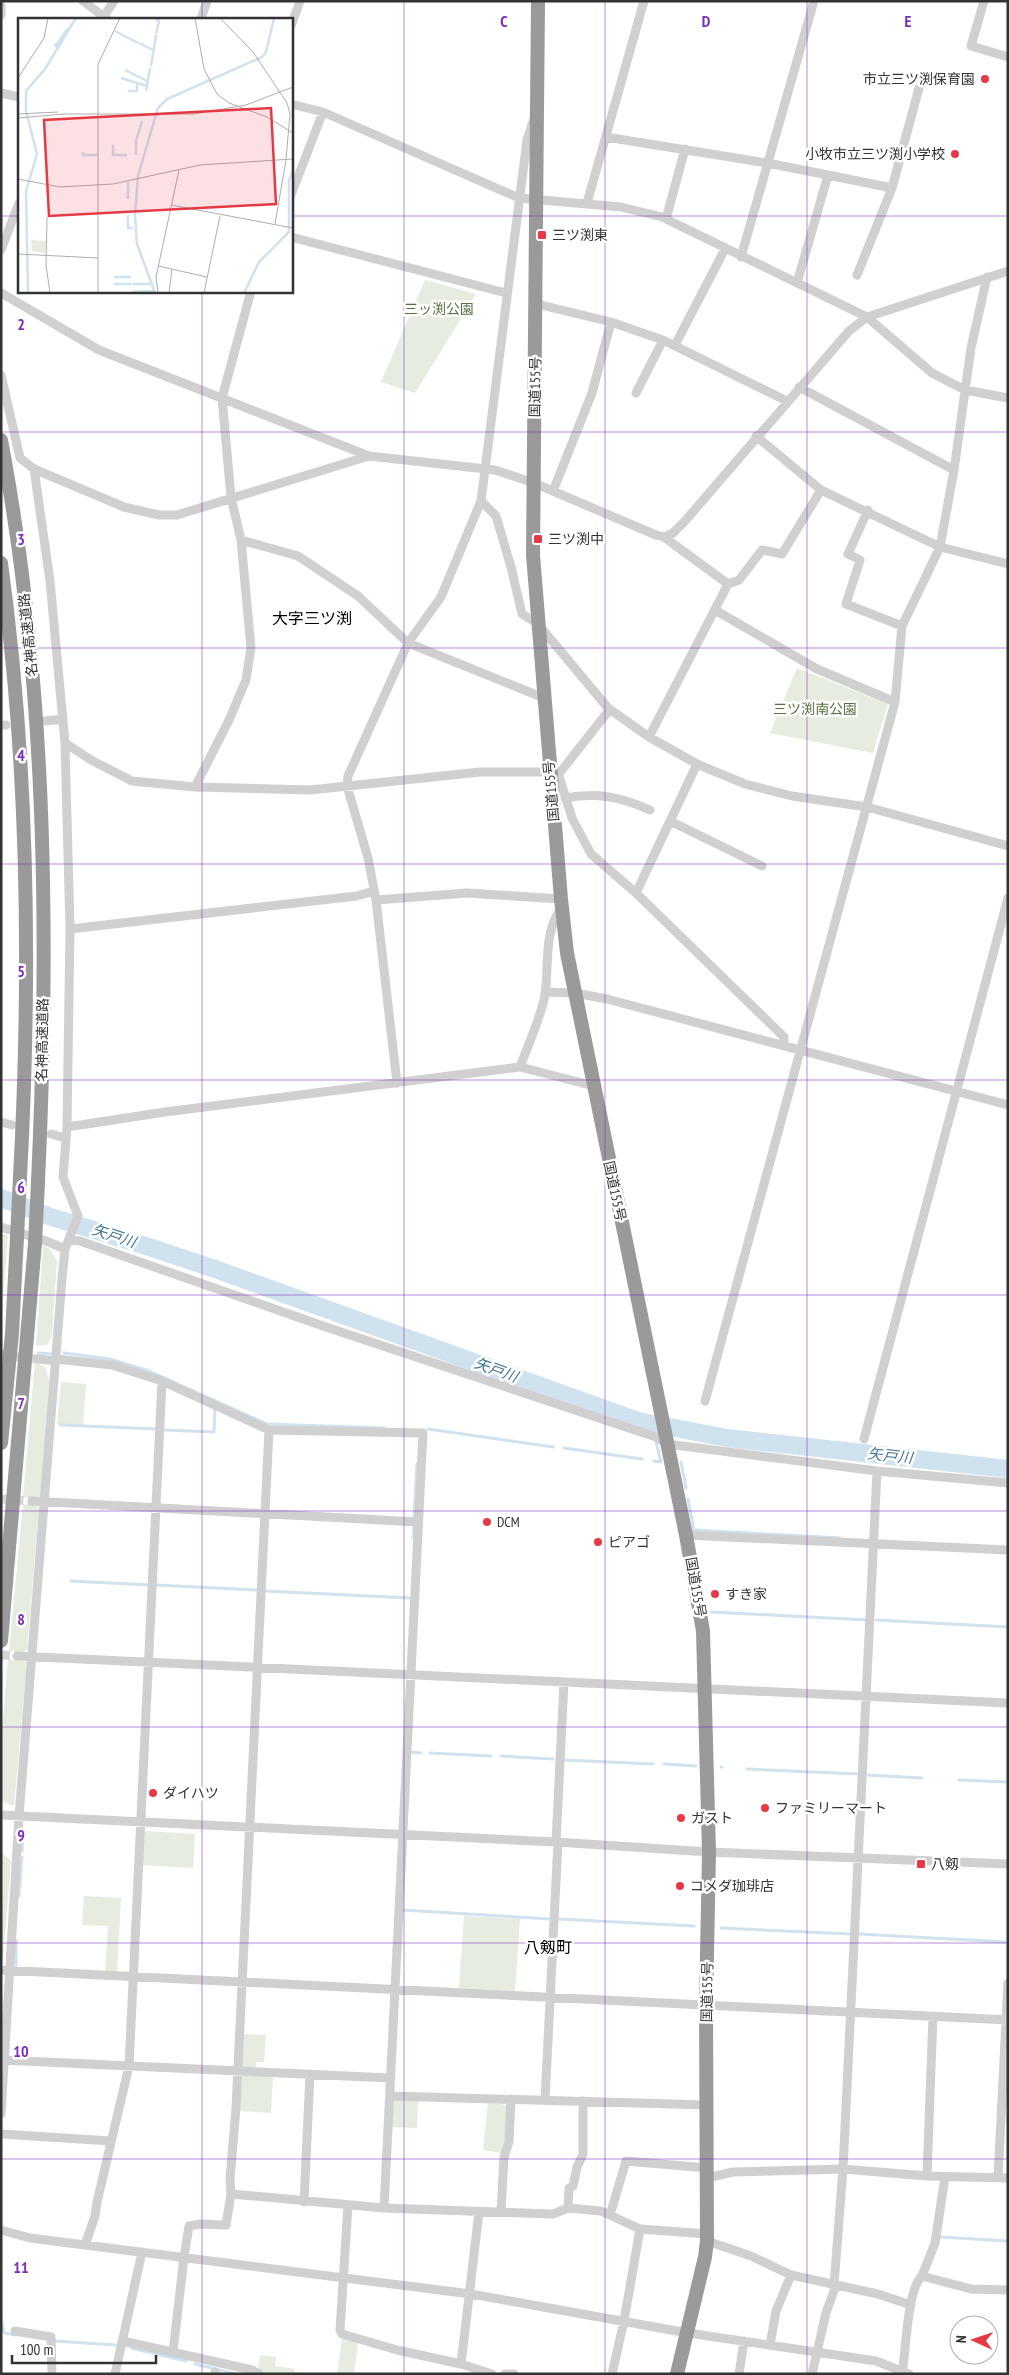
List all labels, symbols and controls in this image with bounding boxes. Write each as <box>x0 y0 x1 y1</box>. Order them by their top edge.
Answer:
text: C <box>500 11 508 31</box>
text: D <box>702 11 711 31</box>
text: E <box>905 11 912 31</box>
inset map <box>18 18 292 292</box>
place label: 市立三ツ渕保育園 <box>863 70 975 88</box>
marker: 市立三ツ渕保育園 <box>979 73 991 85</box>
place label: 小牧市立三ツ渕小学校 <box>805 145 945 163</box>
marker: 小牧市立三ツ渕小学校 <box>949 148 961 160</box>
place label: 三ツ渕東 <box>552 226 608 244</box>
marker: 三ツ渕東 <box>536 229 548 241</box>
park label: 三ッ渕公園 <box>404 300 474 318</box>
text: 2 <box>17 314 25 334</box>
street label: 国道155号 <box>525 356 545 418</box>
text: 3 <box>17 529 25 549</box>
place label: 三ツ渕中 <box>548 530 604 548</box>
marker: 三ツ渕中 <box>532 533 544 545</box>
street label: 名神高速道路 <box>15 592 41 678</box>
district label: 大字三ツ渕 <box>272 608 352 628</box>
park label: 三ツ渕南公園 <box>773 700 857 718</box>
text: 4 <box>17 745 25 765</box>
street label: 国道155号 <box>539 760 563 822</box>
text: 5 <box>17 961 25 981</box>
street label: 名神高速道路 <box>32 998 52 1082</box>
street label: 国道155号 <box>600 1159 630 1223</box>
text: 6 <box>17 1177 25 1197</box>
water label: 矢戸川 <box>90 1220 140 1252</box>
water label: 矢戸川 <box>472 1353 522 1387</box>
text: 7 <box>17 1393 25 1413</box>
water label: 矢戸川 <box>867 1444 915 1468</box>
place label: DCM <box>497 1513 520 1531</box>
marker: DCM <box>481 1516 493 1528</box>
place label: ピアゴ <box>608 1533 650 1551</box>
marker: ピアゴ <box>592 1536 604 1548</box>
street label: 国道155号 <box>682 1555 710 1619</box>
place label: すき家 <box>725 1585 767 1603</box>
marker: すき家 <box>709 1588 721 1600</box>
text: 8 <box>17 1609 25 1629</box>
place label: ダイハツ <box>163 1784 219 1802</box>
marker: ダイハツ <box>147 1787 159 1799</box>
place label: ファミリーマート <box>775 1799 887 1817</box>
marker: ファミリーマート <box>759 1802 771 1814</box>
place label: ガスト <box>691 1809 733 1827</box>
marker: ガスト <box>675 1812 687 1824</box>
text: 9 <box>17 1825 25 1845</box>
place label: 八剱 <box>931 1855 959 1873</box>
marker: 八剱 <box>915 1858 927 1870</box>
place label: コメダ珈琲店 <box>690 1877 774 1895</box>
marker: コメダ珈琲店 <box>674 1880 686 1892</box>
district label: 八剱町 <box>524 1937 572 1957</box>
street label: 国道155号 <box>697 1961 717 2023</box>
text: 10 <box>13 2041 29 2061</box>
text: 11 <box>13 2257 29 2277</box>
north arrow <box>949 2315 999 2365</box>
scale bar <box>12 2332 156 2364</box>
text: N <box>952 2335 970 2344</box>
text: 100 m <box>20 2340 53 2359</box>

